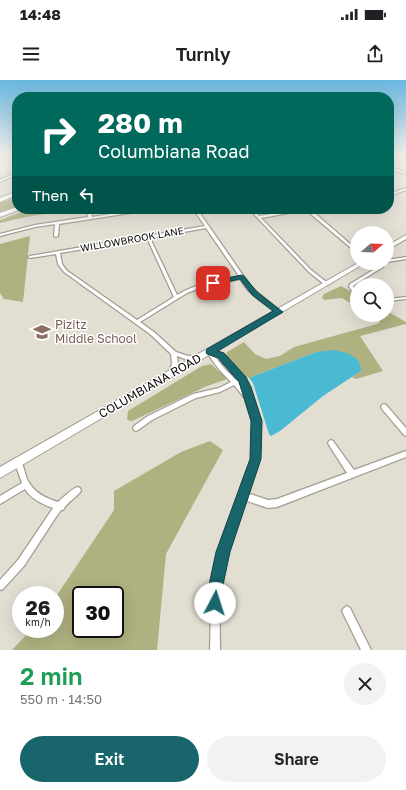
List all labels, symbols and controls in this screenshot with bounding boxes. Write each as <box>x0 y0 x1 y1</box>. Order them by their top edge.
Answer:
text: 14:48 <box>20 5 61 23</box>
icon: menu <box>20 43 42 65</box>
text: Turnly <box>176 43 230 65</box>
icon: share <box>364 43 386 65</box>
text: 280 m <box>98 106 183 139</box>
icon: right <box>32 108 84 160</box>
text: Columbiana Road <box>98 140 250 162</box>
icon: left <box>76 184 98 206</box>
text: Then <box>32 186 68 204</box>
street label: WILLOWBROOK LANE <box>79 224 185 254</box>
north arrow <box>350 226 394 270</box>
map controls <box>350 226 394 322</box>
pin <box>196 266 230 300</box>
icon: arrive <box>202 272 224 294</box>
button: search <box>350 278 394 322</box>
place label: Pizitz Middle School <box>55 317 137 346</box>
school or university icon: Pizitz Middle School <box>32 322 52 342</box>
street label: COLUMBIANA ROAD <box>96 350 204 421</box>
position arrow <box>194 582 236 624</box>
speed limit sign: 30 <box>72 586 124 638</box>
text: 26 <box>26 595 50 619</box>
text: km/h <box>25 616 51 628</box>
text: 2 min <box>20 661 82 690</box>
button: close <box>344 663 386 705</box>
text: 550 m · 14:50 <box>20 691 102 707</box>
button: Exit <box>20 736 199 782</box>
button: Share <box>207 736 386 782</box>

